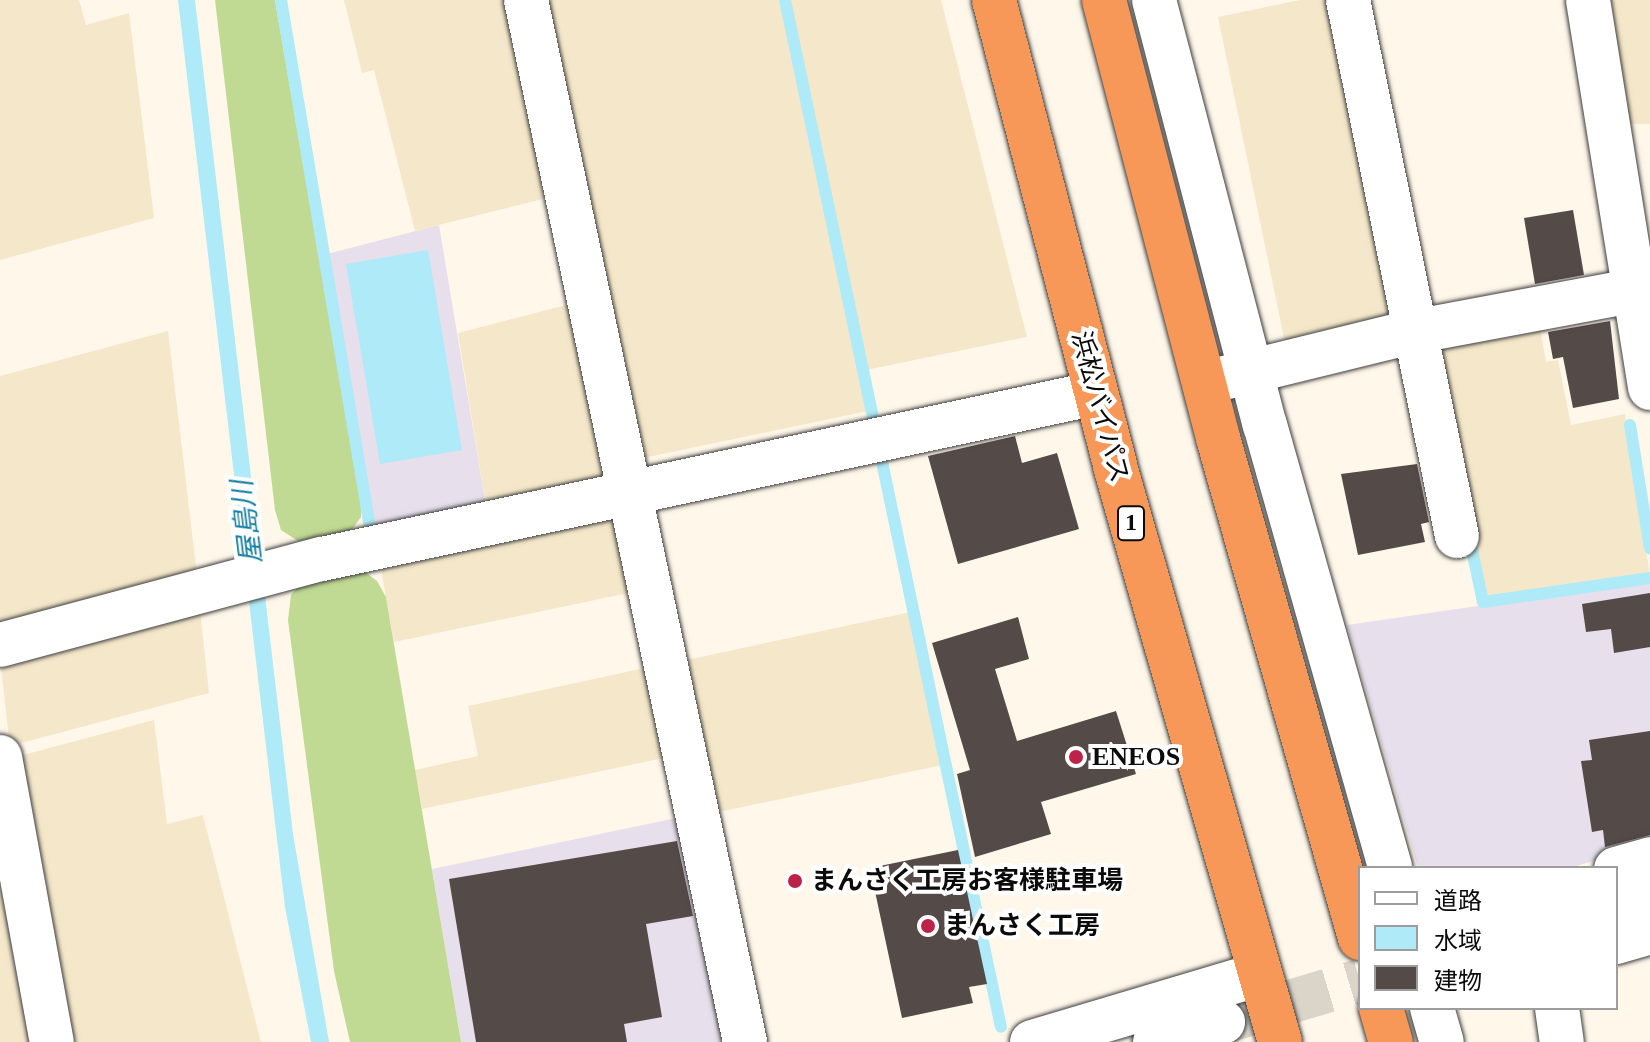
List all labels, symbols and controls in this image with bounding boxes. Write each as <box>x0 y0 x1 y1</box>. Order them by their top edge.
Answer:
street label: 浜松バイパス <box>1065 328 1135 486</box>
water label: 屋島川 <box>225 478 269 566</box>
road number: 1 <box>1117 503 1145 543</box>
place label: ENEOS <box>1092 741 1180 773</box>
marker: ENEOS <box>1067 748 1085 766</box>
place label: まんさく工房お客様駐車場 <box>811 865 1123 897</box>
legend <box>1358 866 1618 1010</box>
marker: まんさく工房お客様駐車場 <box>786 872 804 890</box>
text: 道路 <box>1434 888 1482 914</box>
place label: まんさく工房 <box>944 910 1100 942</box>
marker: まんさく工房 <box>919 917 937 935</box>
text: 水域 <box>1434 928 1482 954</box>
text: 建物 <box>1434 968 1482 994</box>

